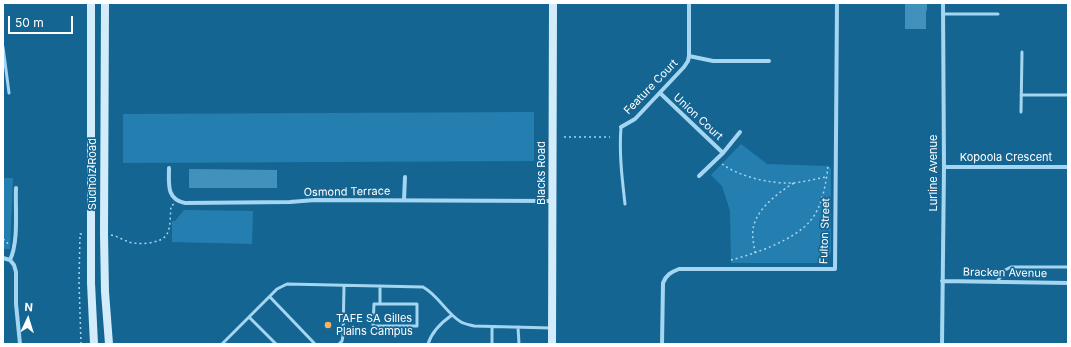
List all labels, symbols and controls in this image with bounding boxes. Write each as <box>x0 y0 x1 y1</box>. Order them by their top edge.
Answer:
scale bar <box>10 8 75 34</box>
text: 50 m <box>15 15 44 30</box>
street label: Feature Court <box>621 57 681 117</box>
street label: Union Court <box>671 91 725 143</box>
street label: Lurline Avenue <box>927 134 941 212</box>
street label: Sudholz Road <box>86 138 100 210</box>
street label: Blacks Road <box>535 141 549 205</box>
street label: Kopoola Crescent <box>960 151 1052 165</box>
street label: Osmond Terrace <box>304 185 390 199</box>
street label: Fulton Street <box>817 198 833 264</box>
street label: Bracken Avenue <box>963 266 1047 280</box>
north arrow <box>8 299 48 339</box>
text: N <box>24 300 34 314</box>
place label: TAFE SA Gilles Plains Campus <box>336 312 413 338</box>
marker: TAFE SA Gilles Plains Campus <box>323 320 333 330</box>

